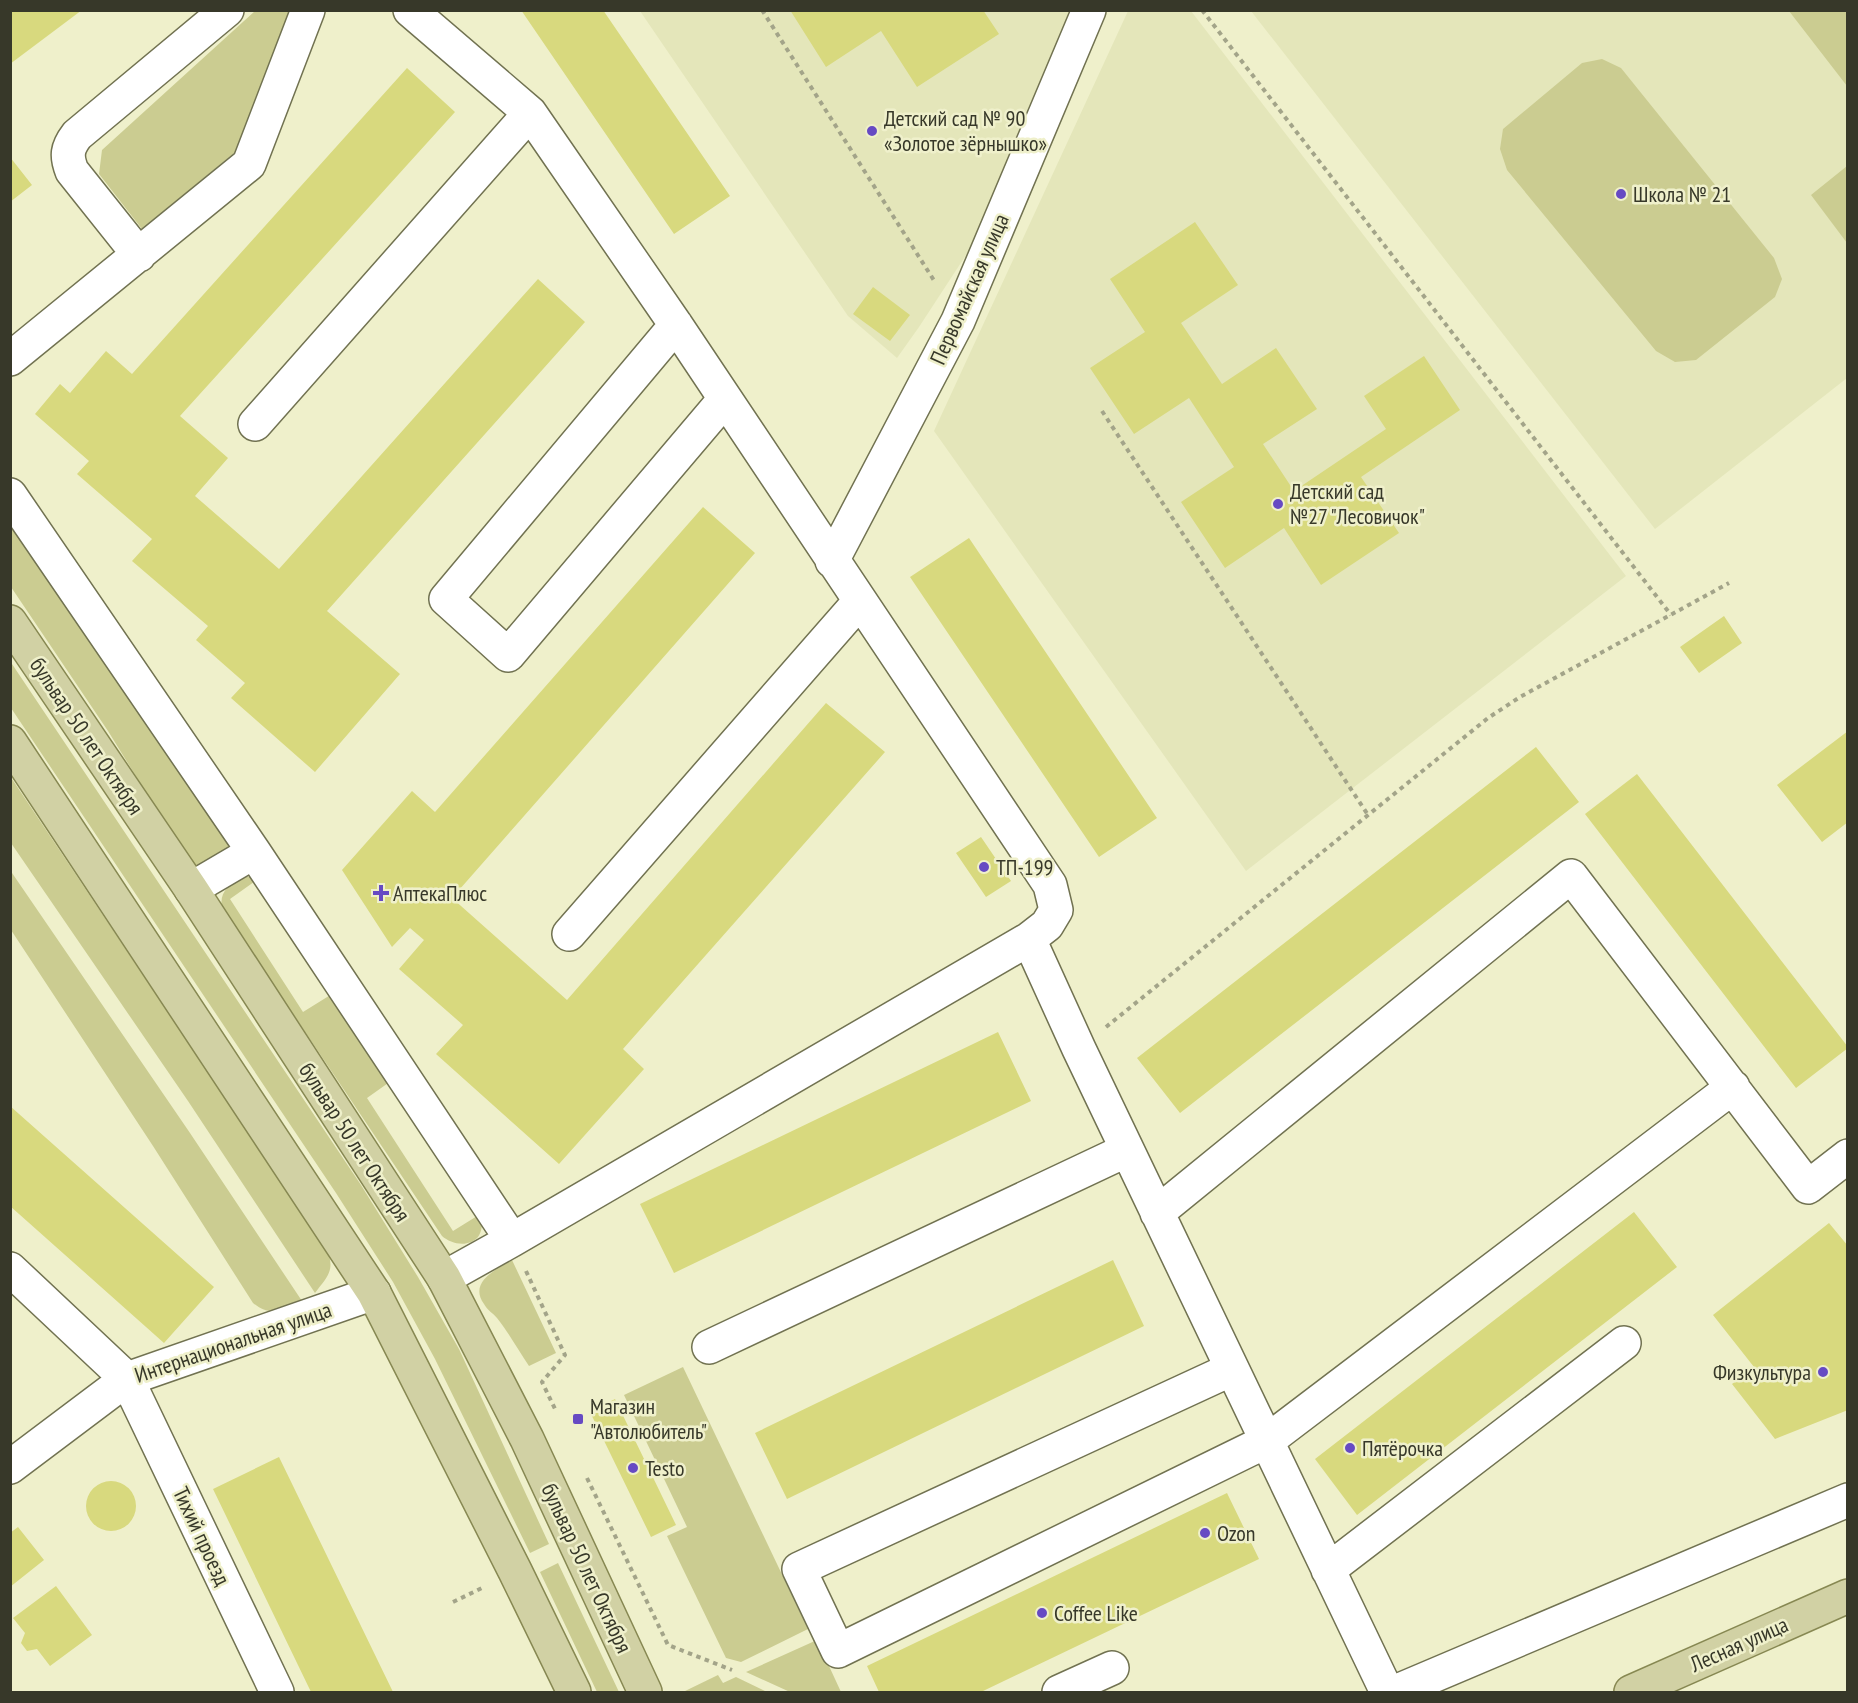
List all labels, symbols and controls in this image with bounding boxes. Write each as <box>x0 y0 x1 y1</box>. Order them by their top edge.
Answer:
place label: Детский сад № 90 «Золотое зёрнышко» <box>884 104 1047 157</box>
marker: Детский сад № 90 «Золотое зёрнышко» <box>865 124 879 138</box>
place label: Школа № 21 <box>1633 180 1731 208</box>
marker: Школа № 21 <box>1614 187 1628 201</box>
street label: Первомайская улица <box>923 209 1015 369</box>
place label: Детский сад №27 "Лесовичок" <box>1290 477 1425 530</box>
marker: Детский сад №27 "Лесовичок" <box>1271 497 1285 511</box>
street label: бульвар 50 лет Октября <box>24 652 150 820</box>
place label: ТП-199 <box>996 853 1054 881</box>
marker: ТП-199 <box>977 860 991 874</box>
place label: АптекаПлюс <box>393 879 487 907</box>
marker: АптекаПлюс <box>374 886 388 900</box>
street label: бульвар 50 лет Октября <box>293 1057 417 1227</box>
street label: Интернациональная улица <box>131 1295 335 1389</box>
place label: Физкультура <box>1713 1358 1811 1386</box>
marker: Физкультура <box>1816 1365 1830 1379</box>
place label: Магазин "Автолюбитель" <box>590 1392 707 1445</box>
marker: Магазин "Автолюбитель" <box>571 1412 585 1426</box>
place label: Пятёрочка <box>1362 1434 1443 1462</box>
marker: Пятёрочка <box>1343 1441 1357 1455</box>
place label: Testo <box>645 1454 684 1482</box>
marker: Testo <box>626 1461 640 1475</box>
street label: бульвар 50 лет Октября <box>535 1479 639 1657</box>
street label: Тихий проезд <box>167 1482 237 1590</box>
place label: Ozon <box>1217 1519 1256 1547</box>
marker: Ozon <box>1198 1526 1212 1540</box>
place label: Coffee Like <box>1054 1599 1138 1627</box>
marker: Coffee Like <box>1035 1606 1049 1620</box>
street label: Лесная улица <box>1685 1610 1792 1678</box>

